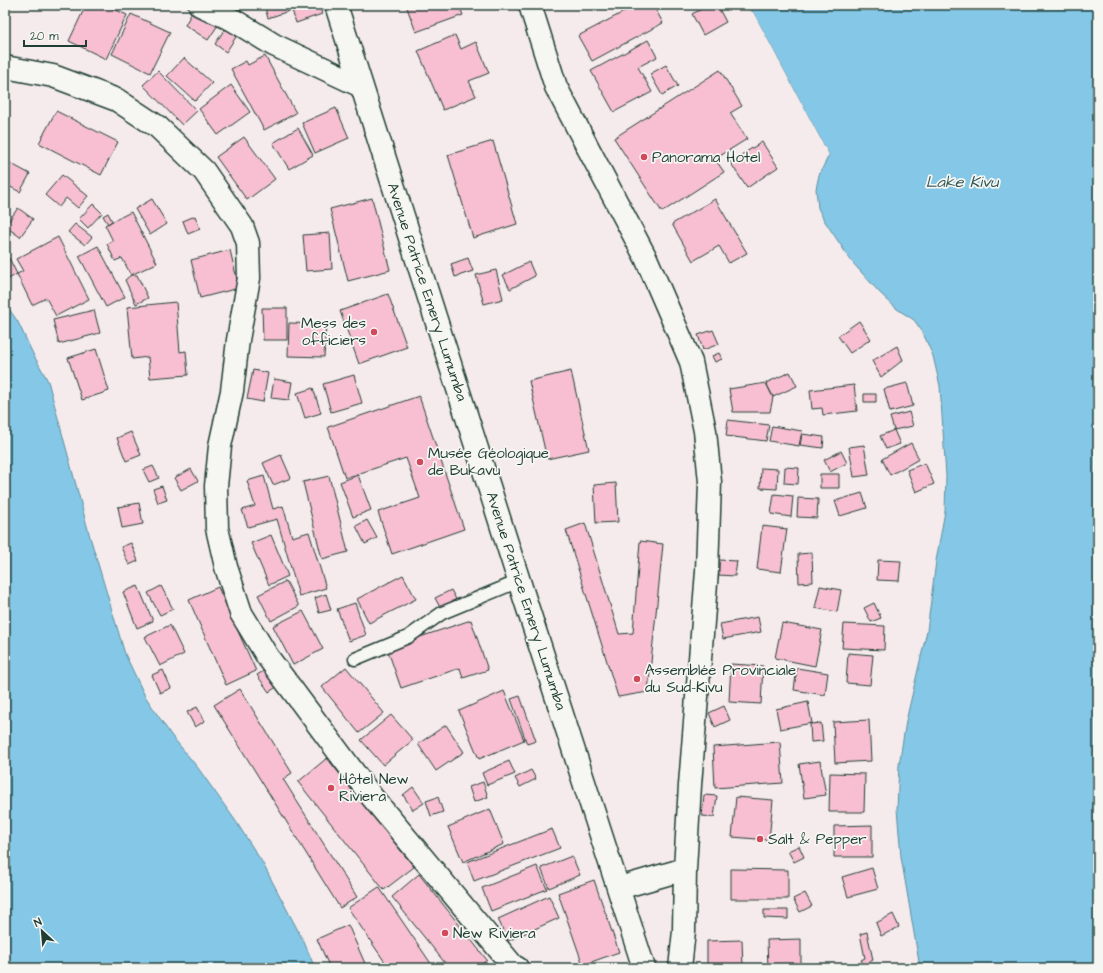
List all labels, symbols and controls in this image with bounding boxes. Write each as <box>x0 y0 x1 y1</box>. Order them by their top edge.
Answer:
scale bar <box>24 22 86 48</box>
text: 20 m <box>30 28 59 45</box>
place label: Panorama Hotel <box>652 147 760 168</box>
marker: Panorama Hotel <box>639 152 649 162</box>
water label: Lake Kivu <box>926 171 999 193</box>
street label: Avenue Patrice Emery Lumumba <box>381 180 472 404</box>
place label: Mess des officiers <box>301 313 366 351</box>
marker: Mess des officiers <box>369 327 379 337</box>
place label: Musée Géologique de Bukavu <box>428 443 549 481</box>
marker: Musée Géologique de Bukavu <box>415 457 425 467</box>
street label: Avenue Patrice Emery Lumumba <box>480 489 571 713</box>
place label: Assemblée Provinciale du Sud-Kivu <box>645 660 796 698</box>
marker: Assemblée Provinciale du Sud-Kivu <box>632 674 642 684</box>
place label: Hôtel New Riviera <box>339 769 409 807</box>
marker: Hôtel New Riviera <box>326 783 336 793</box>
place label: Salt & Pepper <box>768 829 867 850</box>
marker: Salt & Pepper <box>755 834 765 844</box>
north arrow <box>22 911 62 951</box>
text: N <box>31 914 44 931</box>
place label: New Riviera <box>453 923 536 944</box>
marker: New Riviera <box>440 928 450 938</box>

